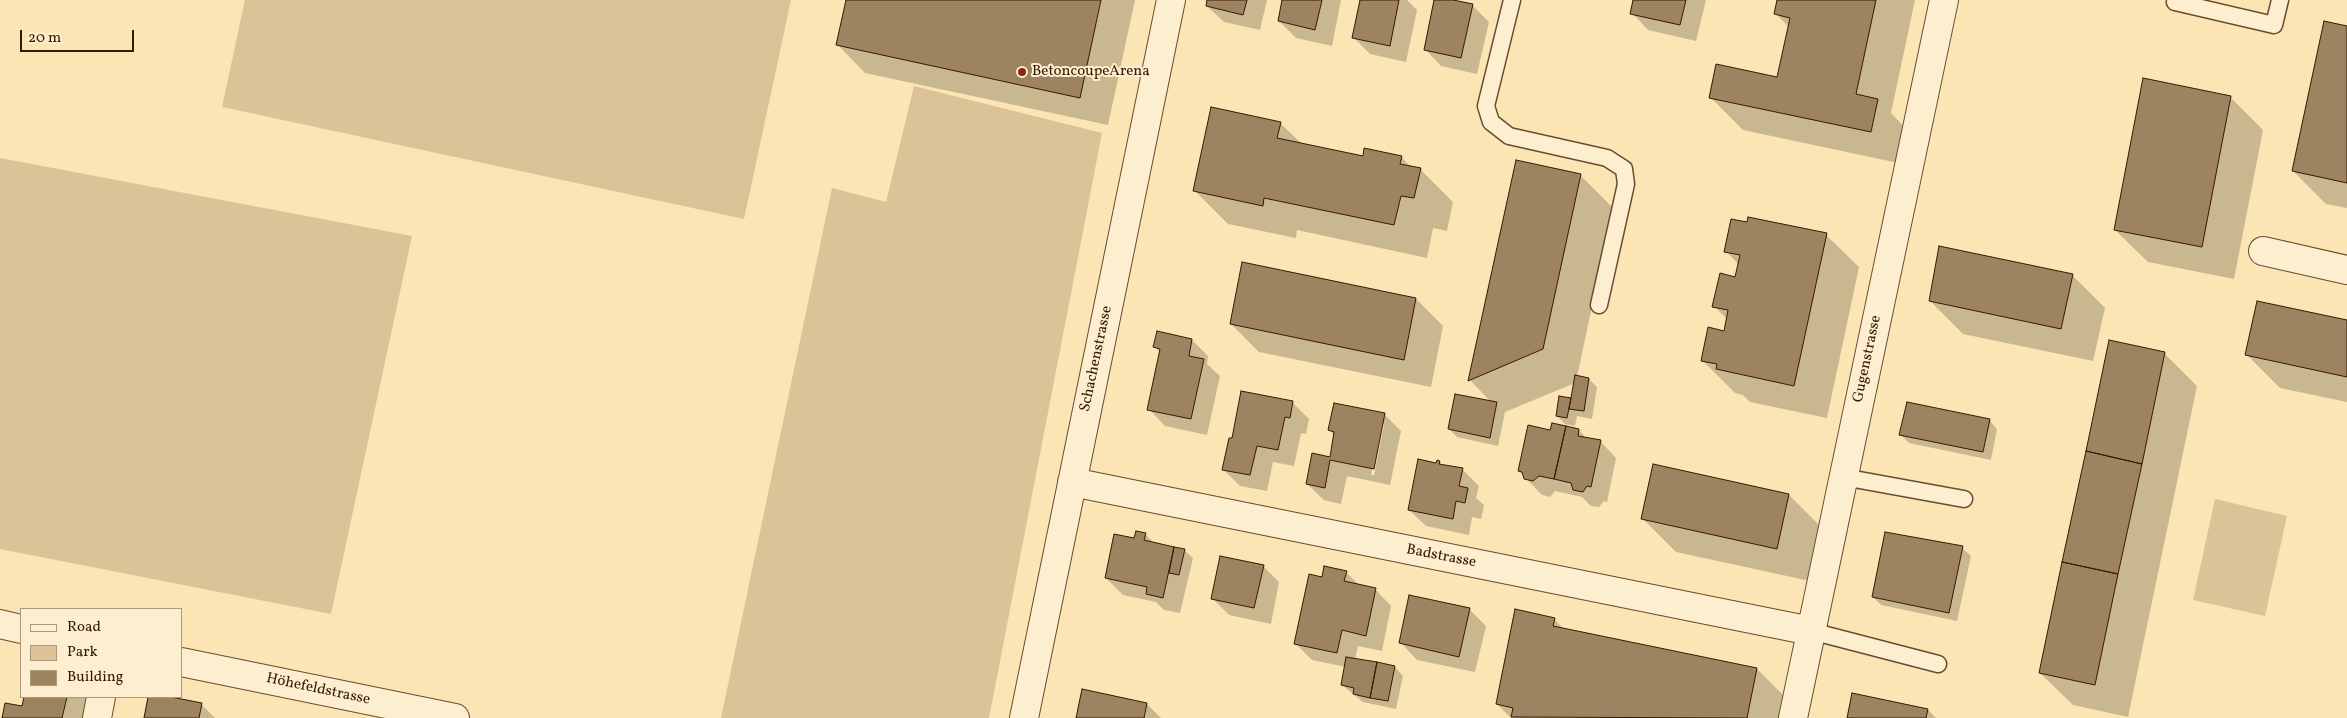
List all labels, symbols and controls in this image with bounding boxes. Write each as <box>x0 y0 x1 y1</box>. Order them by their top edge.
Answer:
scale bar <box>22 20 136 52</box>
text: 20 m <box>28 28 61 49</box>
place label: BetoncoupeArena <box>1032 63 1150 81</box>
marker: BetoncoupeArena <box>1016 66 1028 78</box>
street label: Schachenstrasse <box>1077 304 1117 414</box>
street label: Gugenstrasse <box>1850 314 1886 404</box>
street label: Badstrasse <box>1405 541 1477 573</box>
legend <box>20 608 182 698</box>
text: Road <box>67 617 101 638</box>
text: Park <box>67 642 98 663</box>
text: Building <box>67 667 123 688</box>
street label: Höhefeldstrasse <box>264 670 372 710</box>

